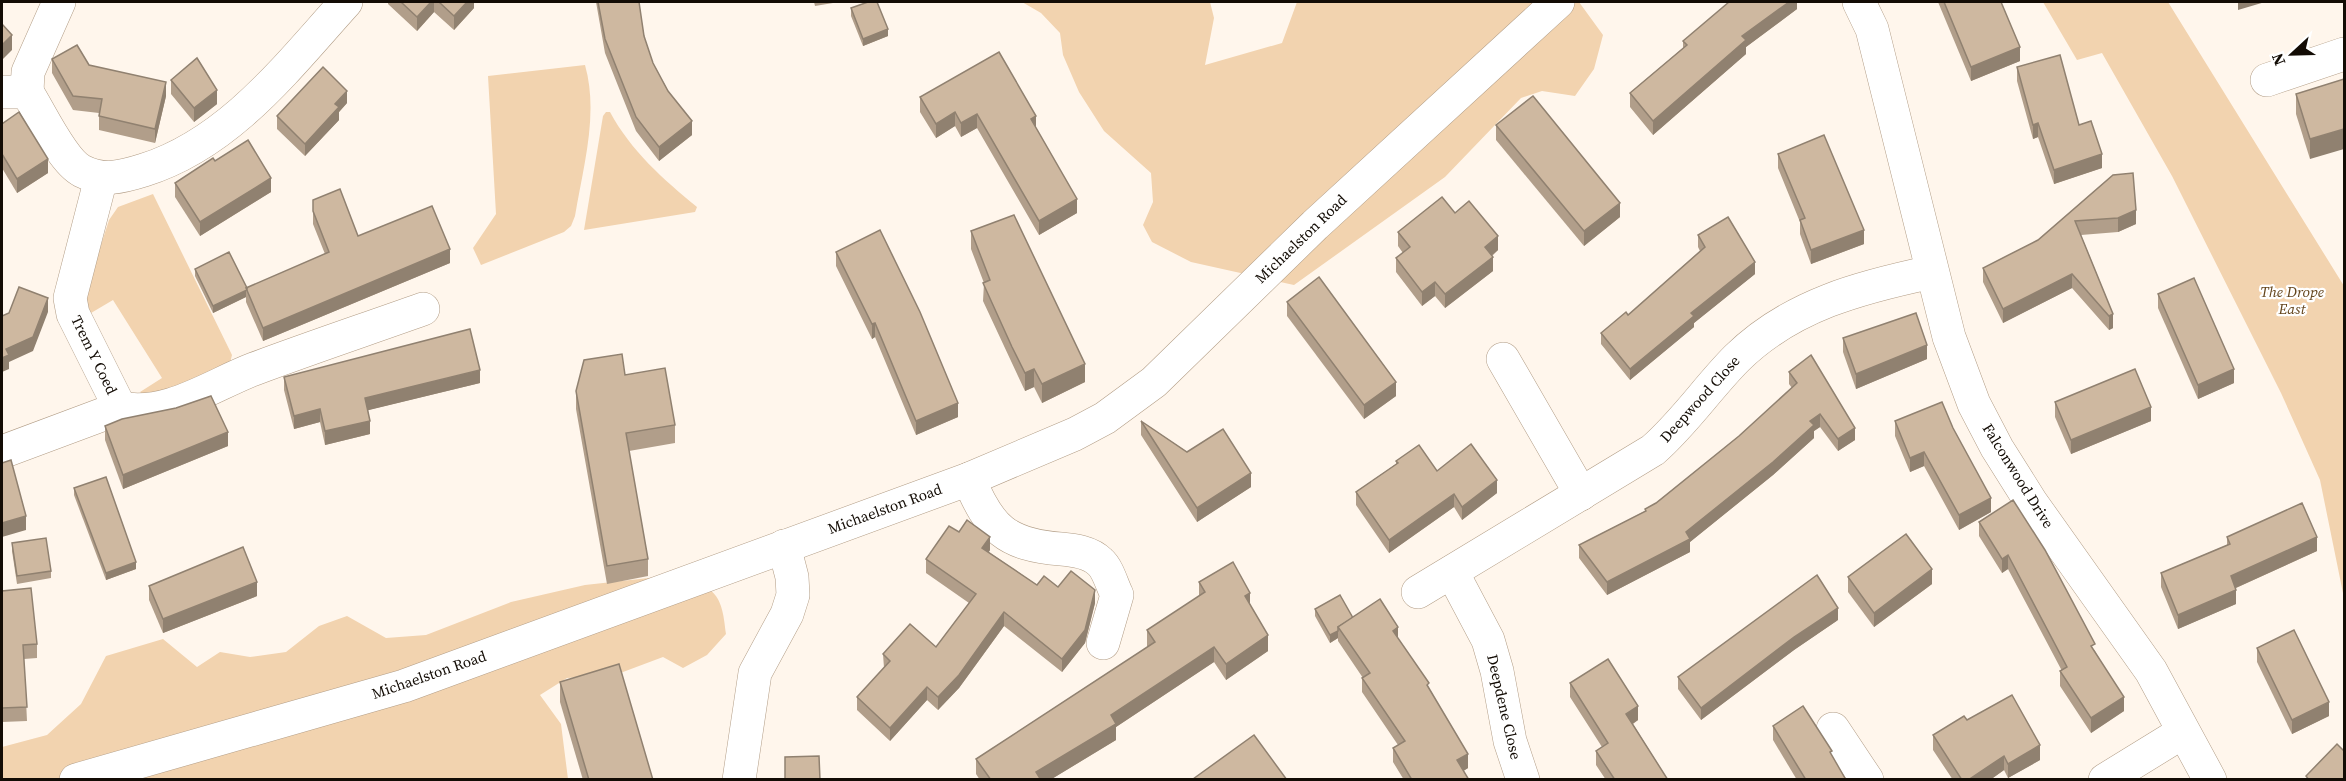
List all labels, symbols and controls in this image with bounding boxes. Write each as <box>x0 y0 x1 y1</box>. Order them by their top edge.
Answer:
north arrow <box>2262 24 2322 84</box>
text: N <box>2266 50 2290 69</box>
street label: Michaelston Road <box>1250 189 1351 288</box>
park label: The Drope East <box>2260 281 2324 319</box>
street label: Trem Y Coed <box>66 312 123 398</box>
street label: Deepwood Close <box>1655 350 1745 447</box>
street label: Falconwood Drive <box>1978 419 2059 533</box>
street label: Michaelston Road <box>825 478 945 539</box>
street label: Michaelston Road <box>369 645 489 704</box>
street label: Deepdene Close <box>1482 652 1527 762</box>

